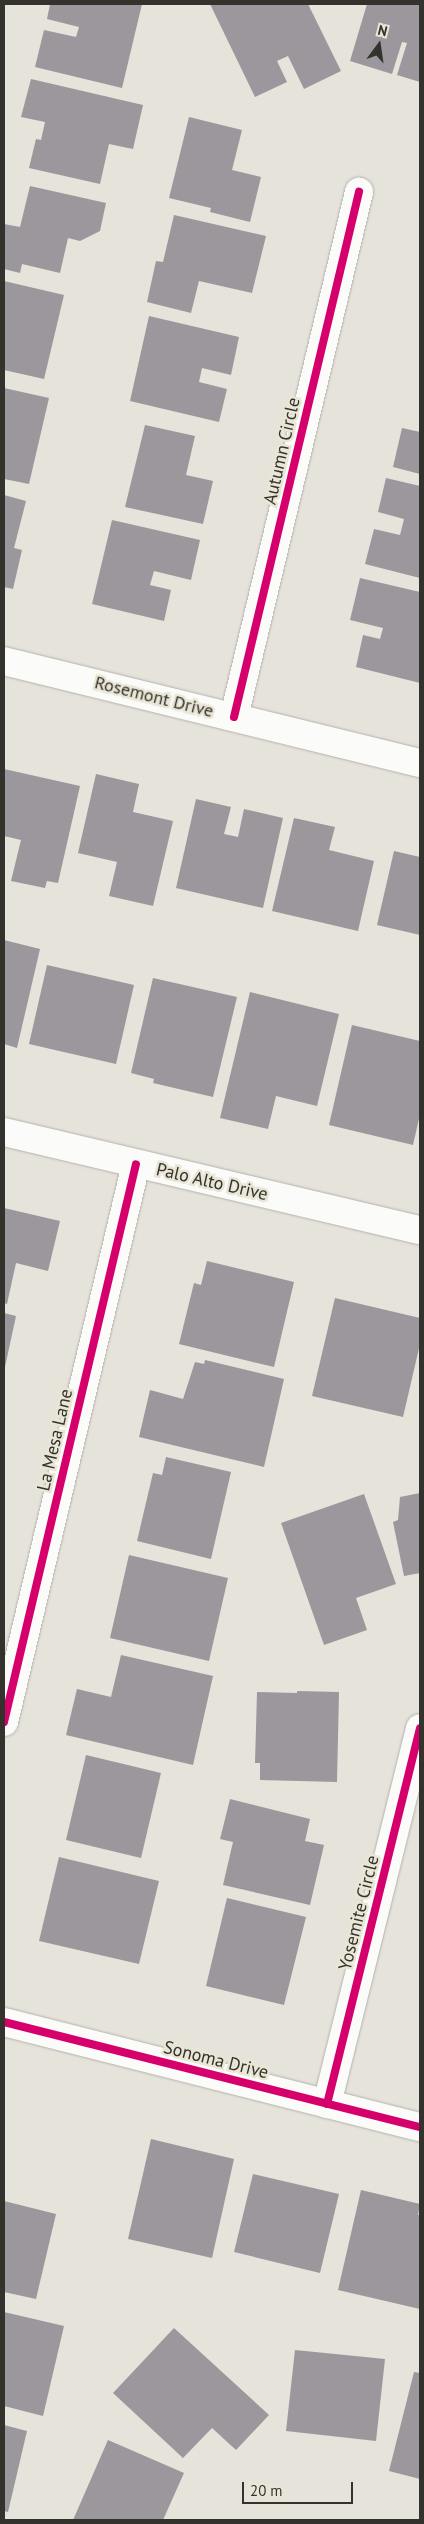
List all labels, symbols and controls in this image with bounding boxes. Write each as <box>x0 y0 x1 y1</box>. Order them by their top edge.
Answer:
north arrow <box>354 20 404 70</box>
text: N <box>376 21 389 40</box>
street label: Autumn Circle <box>259 395 305 507</box>
street label: Rosemont Drive <box>92 672 216 722</box>
street label: Palo Alto Drive <box>154 1159 270 1205</box>
street label: La Mesa Lane <box>33 1387 77 1493</box>
street label: Yosemite Circle <box>334 1853 384 1973</box>
street label: Sonoma Drive <box>161 2037 271 2083</box>
scale bar <box>244 2472 355 2504</box>
text: 20 m <box>250 2481 283 2500</box>

